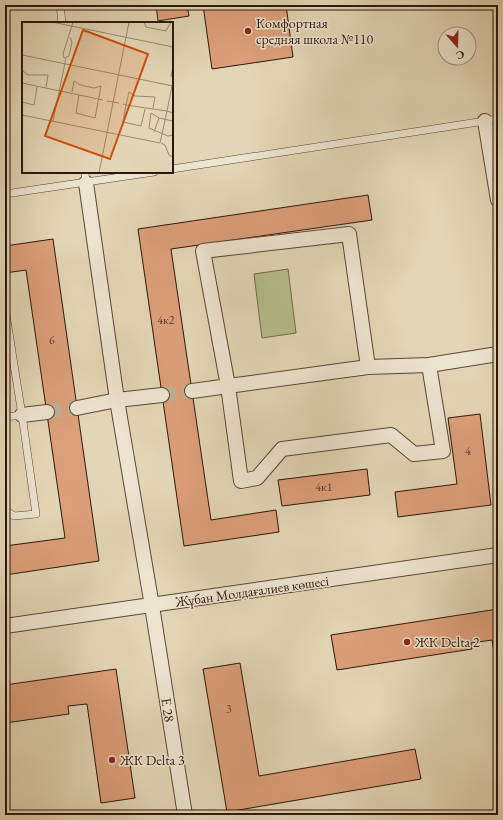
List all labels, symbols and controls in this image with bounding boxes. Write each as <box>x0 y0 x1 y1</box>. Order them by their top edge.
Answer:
place label: Комфортная средняя школа №110 <box>256 14 374 48</box>
inset map <box>22 22 173 173</box>
marker: Комфортная средняя школа №110 <box>243 26 253 36</box>
north arrow <box>437 26 477 66</box>
text: С <box>454 47 466 63</box>
house number: 4к2 <box>157 312 175 328</box>
house number: 6 <box>49 332 55 348</box>
house number: 4 <box>465 443 471 459</box>
house number: 4к1 <box>315 479 333 495</box>
street label: Жұбан Молдағалиев көшесі <box>173 571 331 611</box>
place label: ЖК Delta 2 <box>414 633 480 651</box>
marker: ЖК Delta 2 <box>402 637 412 647</box>
street label: E 28 <box>157 697 179 724</box>
house number: 3 <box>226 701 232 717</box>
place label: ЖК Delta 3 <box>119 751 185 769</box>
marker: ЖК Delta 3 <box>107 755 117 765</box>

